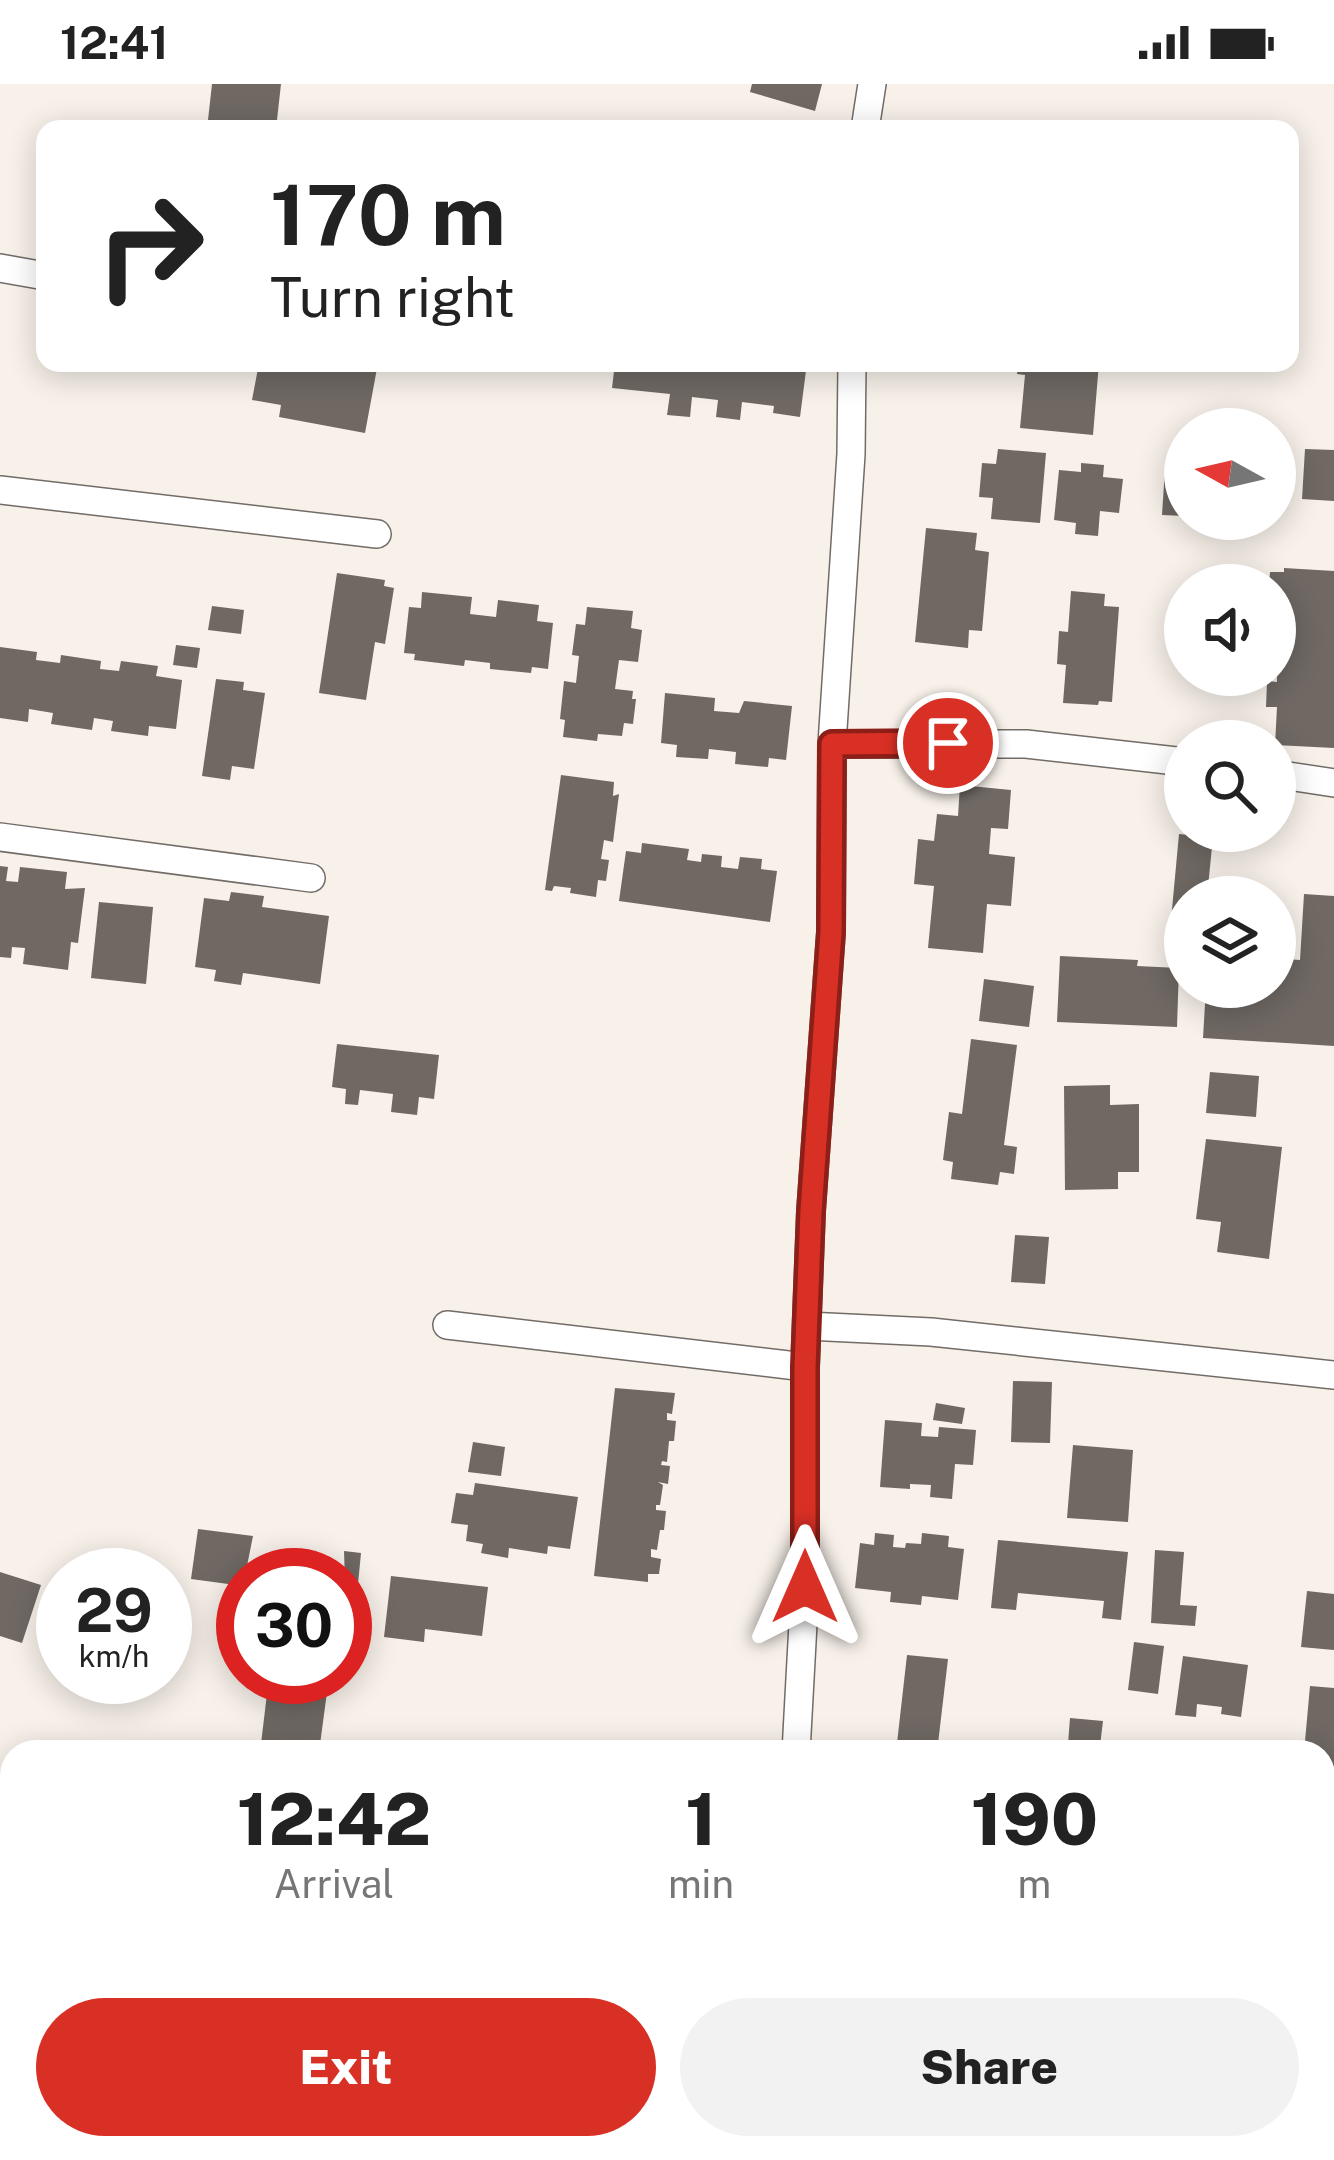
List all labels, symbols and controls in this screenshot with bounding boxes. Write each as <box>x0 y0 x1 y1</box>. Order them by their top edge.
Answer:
text: 12:41 <box>60 16 169 69</box>
text: 170 m <box>270 165 506 264</box>
icon: right <box>72 168 228 324</box>
text: Turn right <box>270 266 515 329</box>
north arrow <box>1164 408 1296 540</box>
map controls <box>1164 408 1296 1008</box>
button: sound <box>1164 564 1296 696</box>
pin <box>897 692 999 794</box>
icon: arrive <box>915 710 981 776</box>
button: search <box>1164 720 1296 852</box>
button: layers <box>1164 876 1296 1008</box>
position arrow <box>742 1524 868 1650</box>
speed limit sign: 30 <box>216 1548 372 1704</box>
text: 29 <box>75 1575 153 1646</box>
text: km/h <box>79 1638 149 1674</box>
text: 12:42 <box>237 1777 431 1861</box>
text: 1 <box>685 1777 717 1861</box>
text: 190 <box>971 1777 1098 1861</box>
text: Arrival <box>274 1861 394 1907</box>
text: min <box>668 1861 734 1907</box>
text: m <box>1018 1861 1051 1907</box>
button: Exit <box>36 1998 656 2136</box>
button: Share <box>680 1998 1299 2136</box>

